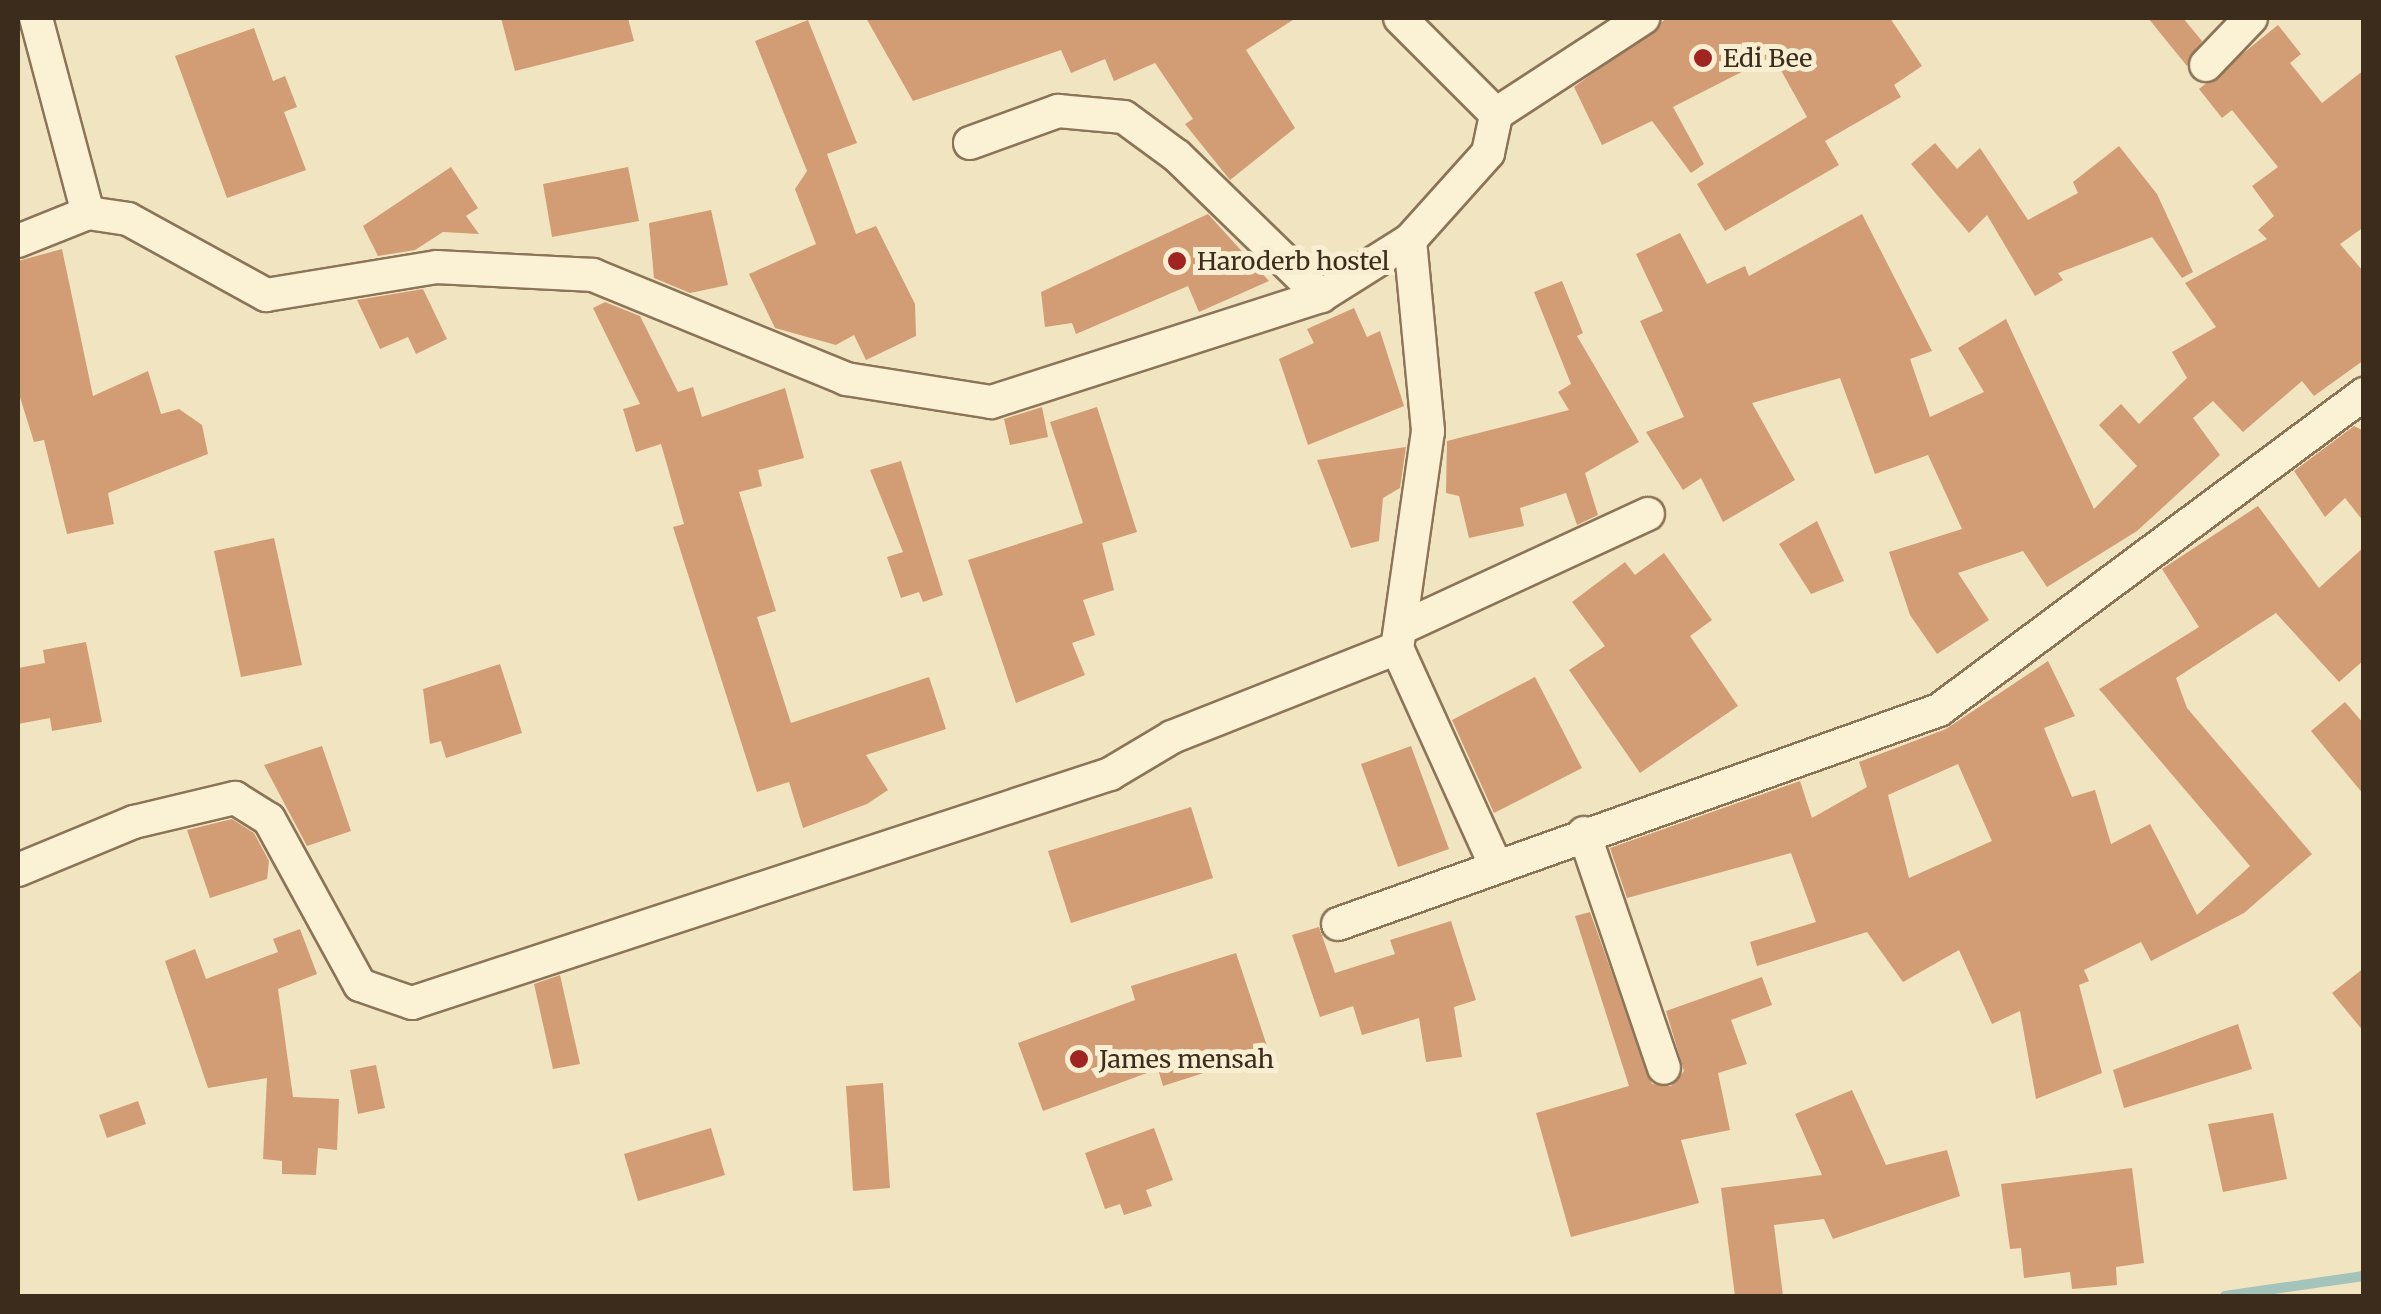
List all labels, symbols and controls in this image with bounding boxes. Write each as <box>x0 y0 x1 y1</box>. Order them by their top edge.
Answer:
place label: Edi Bee <box>1723 43 1812 73</box>
marker: Edi Bee <box>1692 47 1714 69</box>
place label: Haroderb hostel <box>1197 246 1390 276</box>
marker: Haroderb hostel <box>1166 250 1188 272</box>
place label: James mensah <box>1099 1044 1274 1074</box>
marker: James mensah <box>1068 1048 1090 1070</box>

